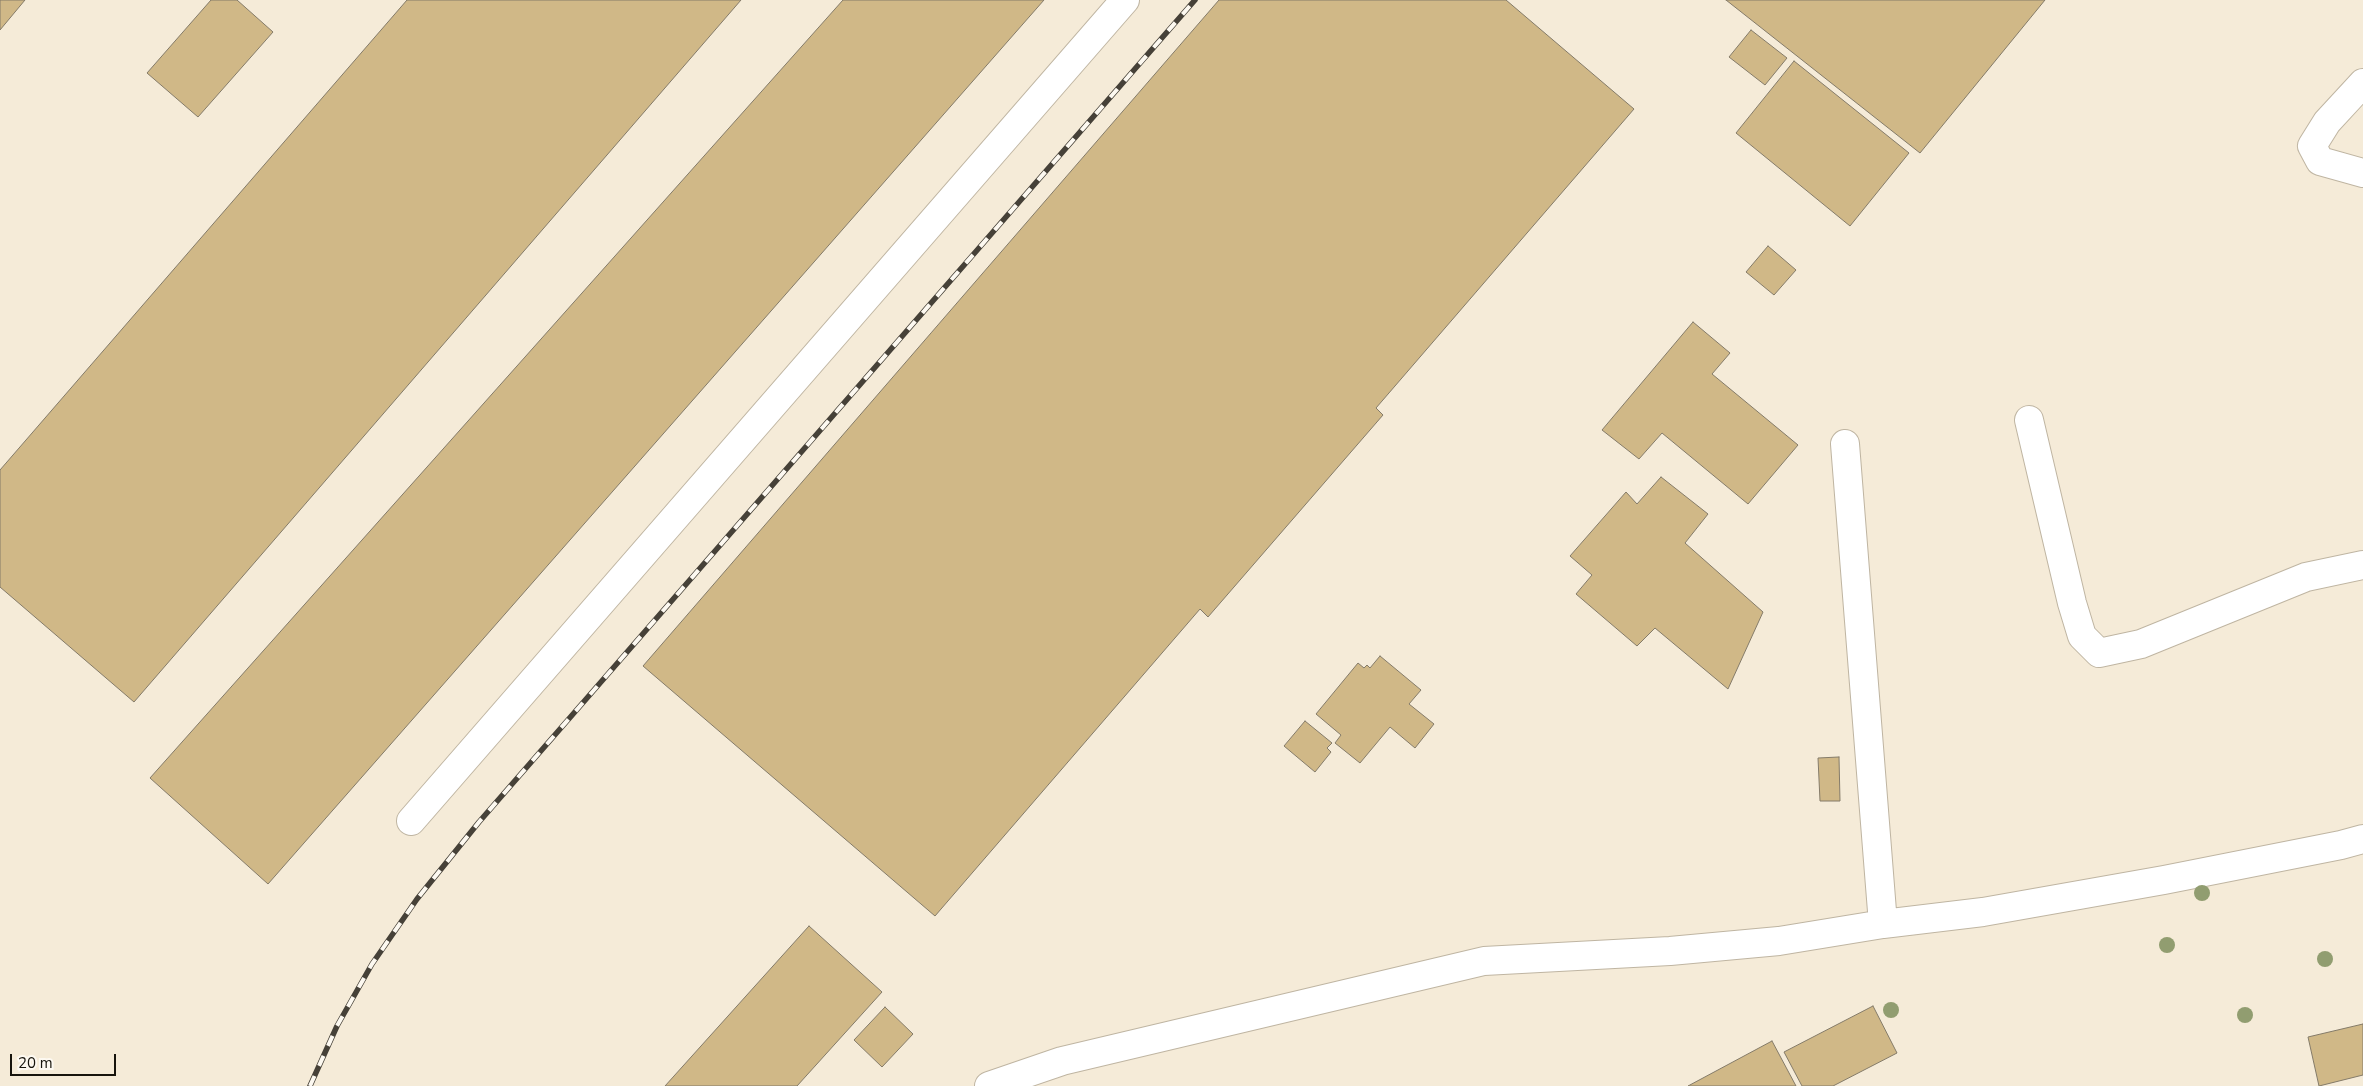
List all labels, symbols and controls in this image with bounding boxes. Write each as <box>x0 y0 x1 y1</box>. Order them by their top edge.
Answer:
scale bar <box>12 1044 119 1076</box>
text: 20 m <box>18 1053 53 1073</box>

